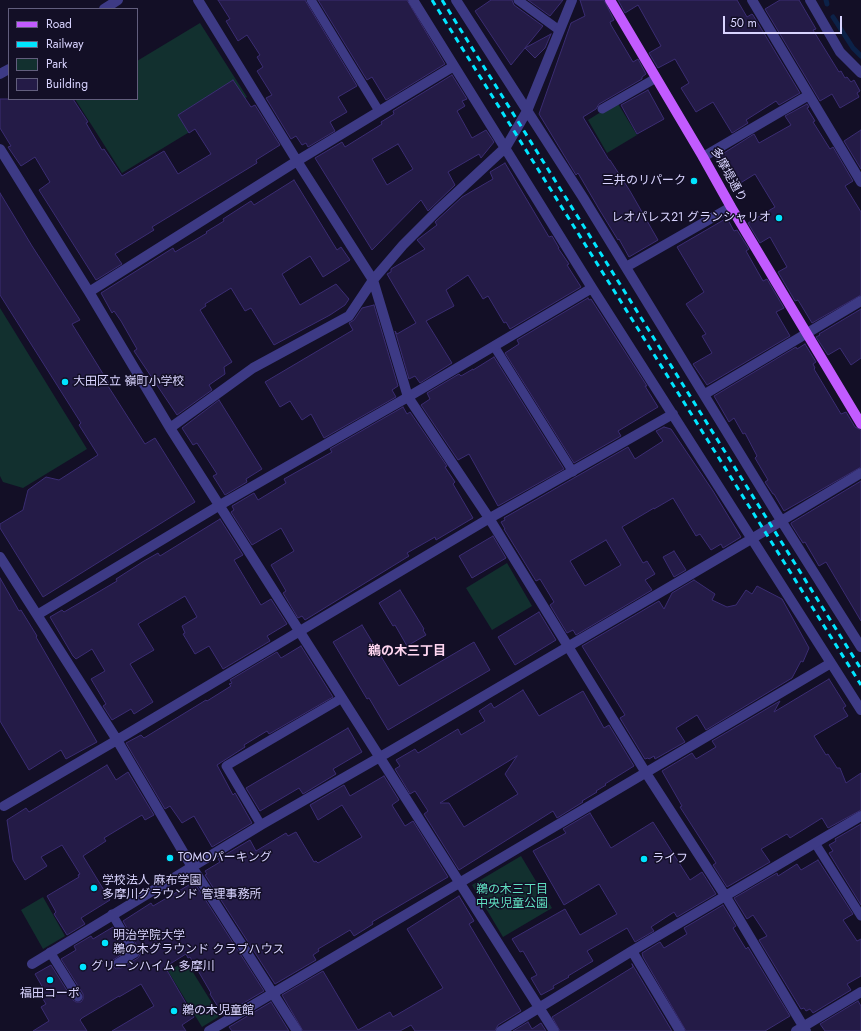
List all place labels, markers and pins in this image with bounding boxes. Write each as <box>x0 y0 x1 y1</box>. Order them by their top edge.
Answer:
place label: 三井のリパーク <box>602 174 686 188</box>
marker: 三井のリパーク <box>689 176 699 186</box>
place label: レオパレス21 グランシャリオ <box>611 211 771 225</box>
marker: レオパレス21 グランシャリオ <box>774 213 784 223</box>
place label: 大田区立 嶺町小学校 <box>73 375 185 389</box>
marker: 大田区立 嶺町小学校 <box>60 377 70 387</box>
place label: TOMOパーキング <box>178 851 272 865</box>
place label: ライフ <box>652 852 688 866</box>
marker: TOMOパーキング <box>165 853 175 863</box>
marker: ライフ <box>639 854 649 864</box>
place label: 学校法人 麻布学園 多摩川グラウンド 管理事務所 <box>102 874 262 902</box>
marker: 学校法人 麻布学園 多摩川グラウンド 管理事務所 <box>89 883 99 893</box>
place label: 明治学院大学 鵜の木グラウンド クラブハウス <box>113 929 285 957</box>
marker: 明治学院大学 鵜の木グラウンド クラブハウス <box>100 938 110 948</box>
place label: グリーンハイム 多摩川 <box>91 960 215 974</box>
marker: グリーンハイム 多摩川 <box>78 962 88 972</box>
marker: 福田コーポ <box>45 975 55 985</box>
place label: 福田コーポ <box>20 987 80 1001</box>
place label: 鵜の木児童館 <box>182 1004 254 1018</box>
marker: 鵜の木児童館 <box>169 1006 179 1016</box>

